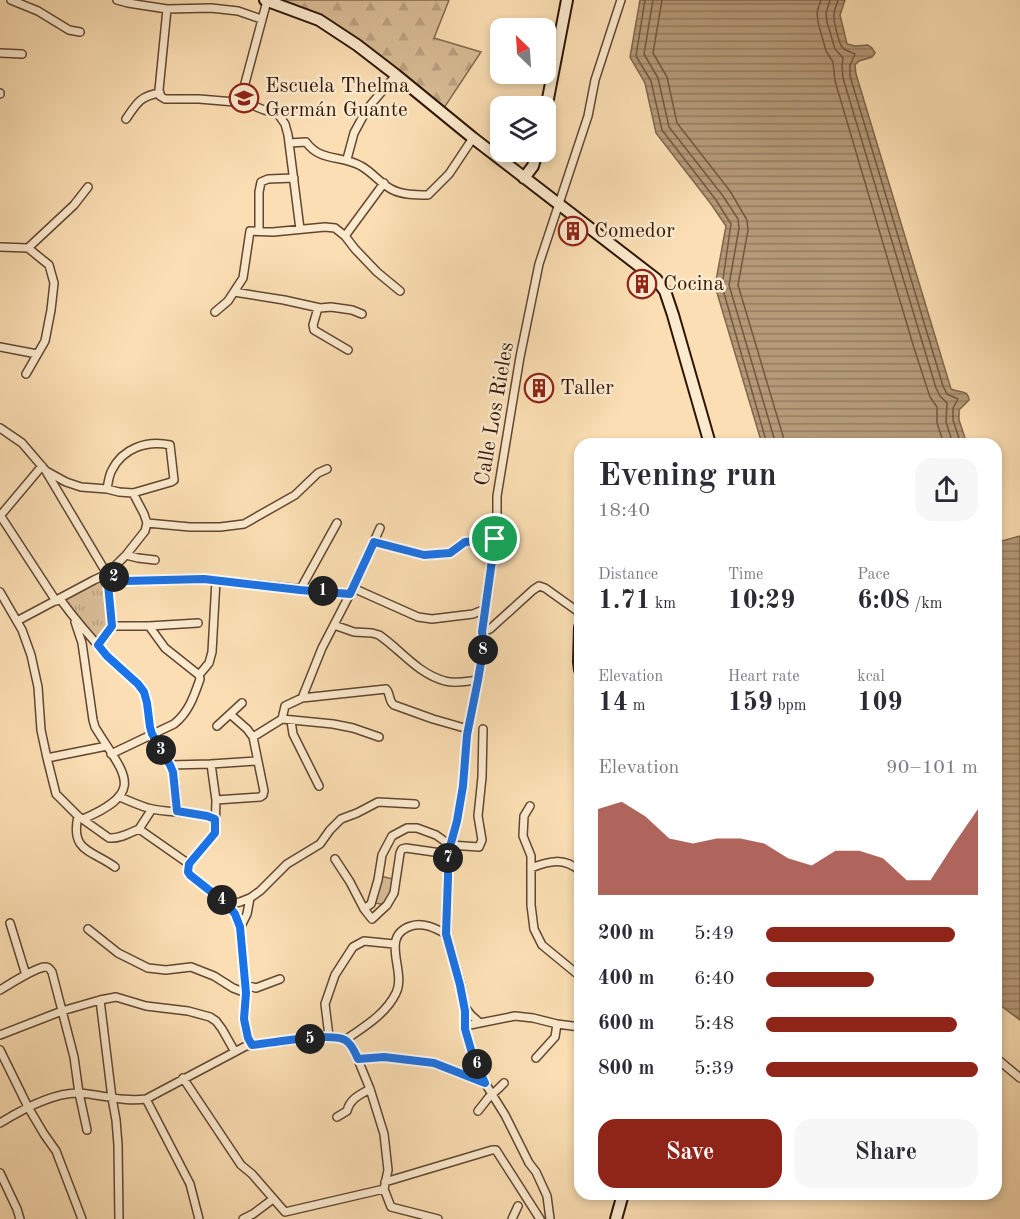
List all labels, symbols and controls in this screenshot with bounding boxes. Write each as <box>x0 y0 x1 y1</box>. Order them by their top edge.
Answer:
north arrow <box>490 18 556 84</box>
map controls <box>490 18 556 162</box>
place label: Escuela Thelma Germán Guante <box>265 76 409 121</box>
school or university icon: Escuela Thelma Germán Guante <box>228 82 260 114</box>
button: layers <box>490 96 556 162</box>
building icon: Comedor <box>557 215 589 247</box>
place label: Comedor <box>594 221 675 242</box>
building icon: Cocina <box>626 268 658 300</box>
place label: Cocina <box>663 274 724 295</box>
street label: Calle Los Rieles <box>472 340 518 488</box>
building icon: Taller <box>523 372 555 404</box>
place label: Taller <box>560 378 614 399</box>
button: share <box>915 458 978 521</box>
text: Evening run <box>598 460 777 493</box>
text: 18:40 <box>598 501 650 521</box>
pin <box>469 513 520 564</box>
icon: arrive <box>478 522 511 555</box>
pin: 2 <box>99 562 129 592</box>
text: Distance <box>598 567 658 583</box>
text: Time <box>728 567 763 583</box>
text: Pace <box>857 567 890 583</box>
text: 2 <box>109 569 119 585</box>
pin: 1 <box>308 576 338 606</box>
text: 1 <box>318 583 328 599</box>
text: 1.71 <box>598 588 651 614</box>
text: 10:29 <box>728 588 795 614</box>
text: 6:08 <box>857 588 910 614</box>
text: km <box>651 596 676 612</box>
text: /km <box>910 596 943 612</box>
pin: 8 <box>468 635 498 665</box>
text: 8 <box>478 642 488 658</box>
text: Elevation <box>598 669 663 685</box>
text: Heart rate <box>728 669 800 685</box>
text: kcal <box>857 669 885 685</box>
text: 14 <box>598 690 628 716</box>
text: 159 <box>728 690 773 716</box>
text: 109 <box>857 690 903 716</box>
text: m <box>628 698 645 714</box>
text: bpm <box>773 698 807 714</box>
pin: 3 <box>146 735 176 765</box>
text: 3 <box>156 742 166 758</box>
text: Elevation <box>598 758 679 778</box>
text: 90–101 m <box>886 758 978 778</box>
pin: 7 <box>433 843 463 873</box>
text: 7 <box>443 850 453 866</box>
pin: 4 <box>207 885 237 915</box>
text: 4 <box>217 892 227 908</box>
text: 200 m <box>598 924 654 944</box>
text: 5:49 <box>694 924 734 944</box>
text: 400 m <box>598 969 654 989</box>
text: 6:40 <box>694 969 734 989</box>
text: 600 m <box>598 1014 654 1034</box>
text: 5:48 <box>694 1014 734 1034</box>
pin: 5 <box>295 1024 325 1054</box>
text: 5 <box>305 1031 315 1047</box>
pin: 6 <box>462 1049 492 1079</box>
text: 6 <box>472 1056 482 1072</box>
text: 800 m <box>598 1059 654 1079</box>
text: 5:39 <box>694 1059 734 1079</box>
button: Save <box>598 1119 782 1188</box>
button: Share <box>794 1119 978 1188</box>

